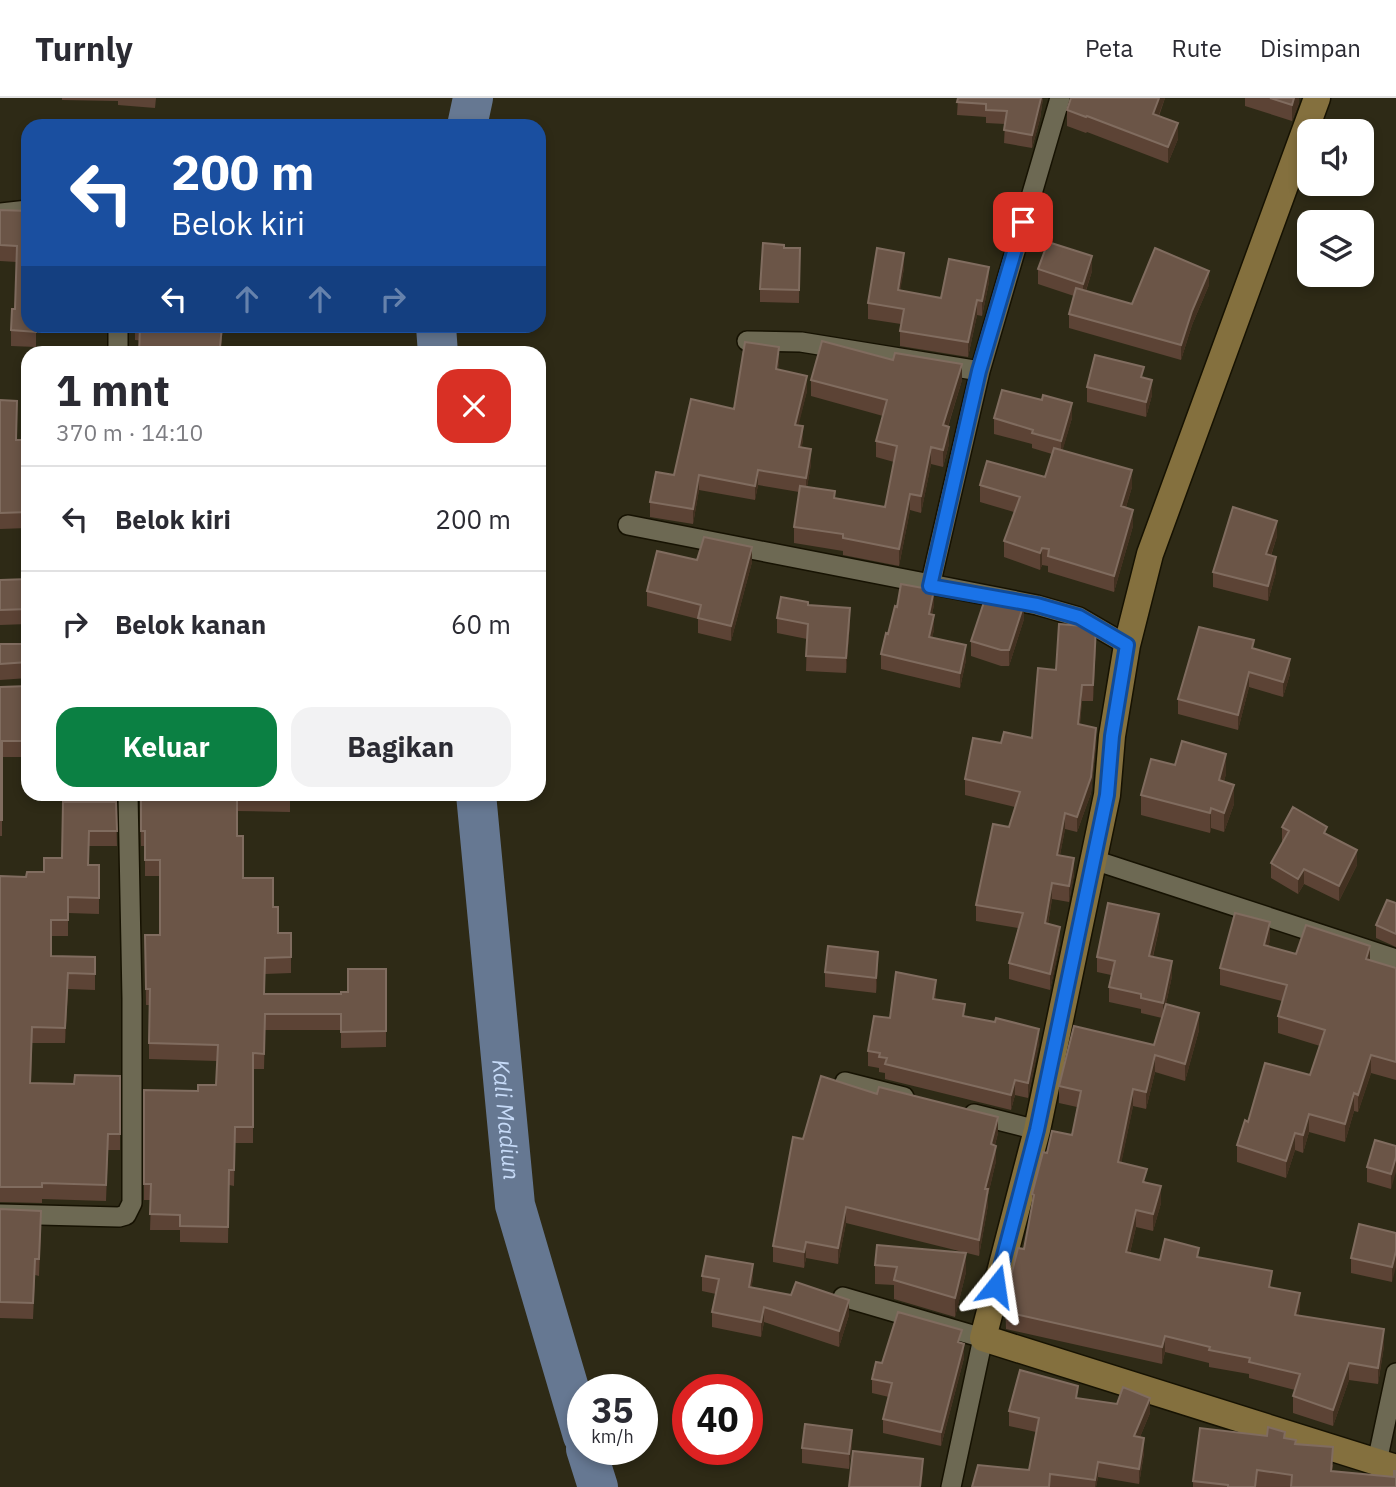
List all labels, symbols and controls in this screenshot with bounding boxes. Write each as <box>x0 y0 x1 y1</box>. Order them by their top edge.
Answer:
text: Turnly <box>35 27 133 70</box>
text: Peta <box>1085 32 1133 64</box>
text: Rute <box>1171 32 1222 64</box>
text: Disimpan <box>1260 32 1361 64</box>
map controls <box>1297 119 1374 287</box>
button: sound <box>1297 119 1374 196</box>
text: 200 m <box>171 140 315 203</box>
icon: left <box>56 147 147 238</box>
pin <box>993 192 1053 252</box>
text: Belok kiri <box>171 202 305 244</box>
icon: arrive <box>1004 203 1042 241</box>
button: layers <box>1297 210 1374 287</box>
icon: left <box>155 280 193 318</box>
icon: ahead <box>228 280 266 318</box>
icon: ahead <box>301 280 339 318</box>
icon: right <box>374 280 412 318</box>
text: 1 mnt <box>56 363 170 418</box>
button: close <box>437 369 511 443</box>
text: 370 m · 14:10 <box>56 417 203 447</box>
icon: left <box>56 500 94 538</box>
text: Belok kiri <box>115 502 231 536</box>
text: 200 m <box>435 502 511 536</box>
icon: right <box>56 605 94 643</box>
text: Belok kanan <box>115 607 266 641</box>
text: 60 m <box>451 607 511 641</box>
button: Keluar <box>56 707 277 787</box>
button: Bagikan <box>291 707 511 787</box>
water label: Kali Madiun <box>486 1058 528 1181</box>
position arrow <box>959 1249 1033 1323</box>
speed limit sign: 40 <box>672 1374 763 1465</box>
text: 35 <box>591 1387 634 1433</box>
text: km/h <box>591 1425 634 1448</box>

